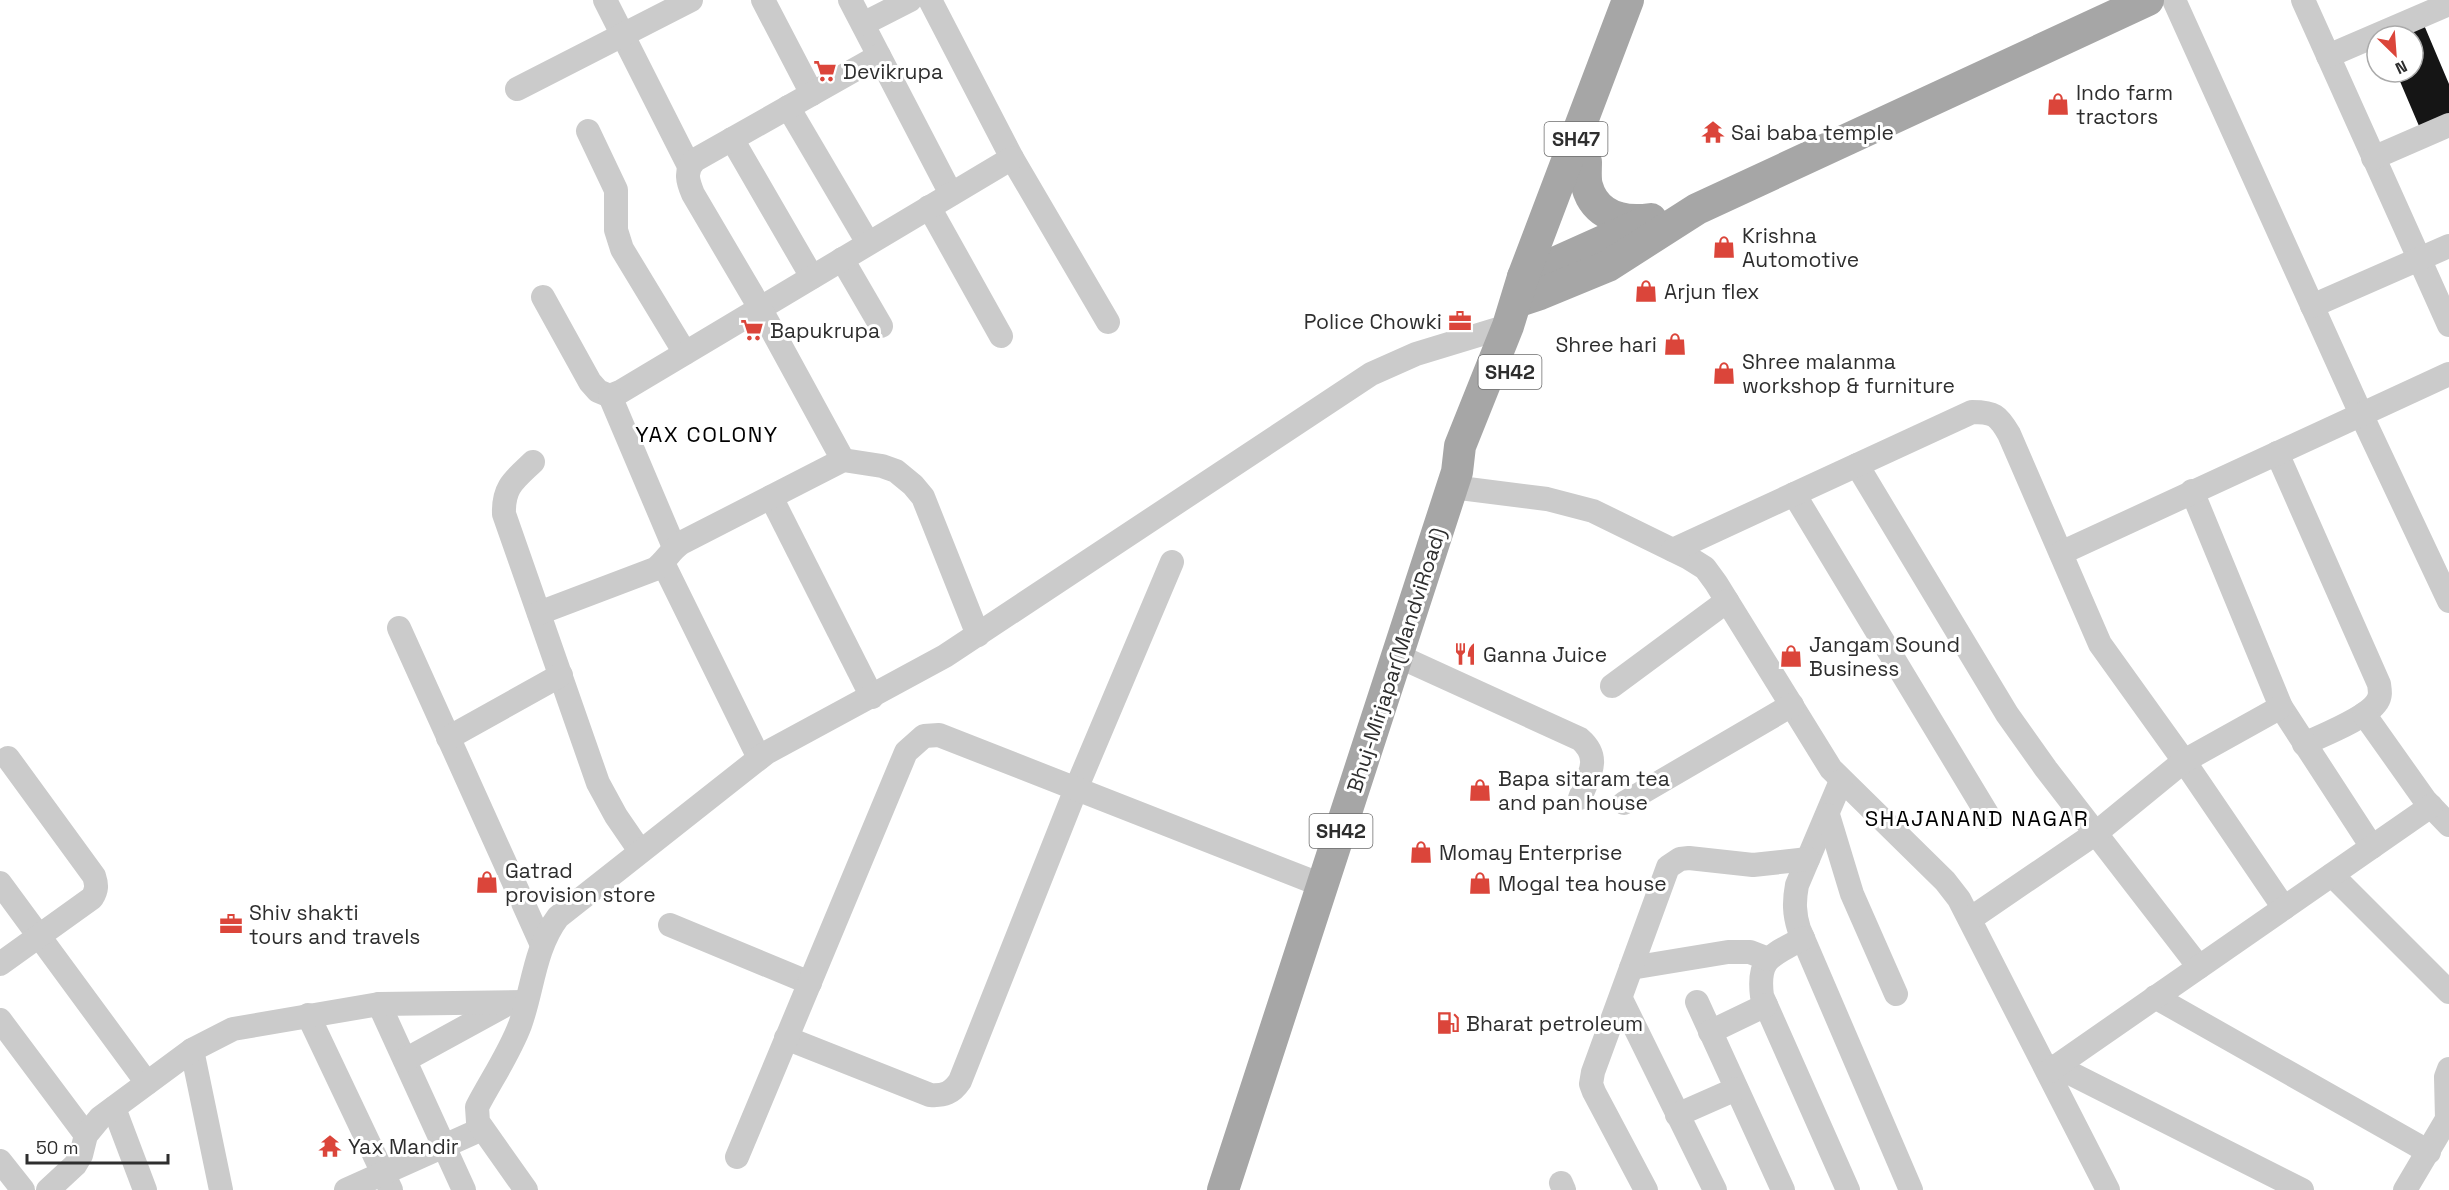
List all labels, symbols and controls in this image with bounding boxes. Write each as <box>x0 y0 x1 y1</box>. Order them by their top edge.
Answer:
north arrow <box>2365 24 2425 84</box>
text: N <box>2392 55 2410 79</box>
supermarket icon: Devikrupa <box>812 58 838 84</box>
place label: Devikrupa <box>843 58 943 85</box>
place label: Indo farm tractors <box>2076 79 2173 130</box>
shop icon: Indo farm tractors <box>2045 91 2071 117</box>
temple icon: Sai baba temple <box>1700 119 1726 145</box>
place label: Sai baba temple <box>1731 119 1894 146</box>
road number: SH47 <box>1544 122 1608 156</box>
place label: Krishna Automotive <box>1742 222 1859 273</box>
shop icon: Krishna Automotive <box>1711 234 1737 260</box>
shop icon: Arjun flex <box>1633 278 1659 304</box>
place label: Arjun flex <box>1664 278 1760 305</box>
place label: Police Chowki <box>1304 308 1442 335</box>
office icon: Police Chowki <box>1447 308 1473 334</box>
supermarket icon: Bapukrupa <box>739 317 765 343</box>
place label: Bapukrupa <box>770 317 880 344</box>
place label: Shree hari <box>1555 331 1657 358</box>
shop icon: Shree hari <box>1662 331 1688 357</box>
place label: Shree malanma workshop & furniture <box>1742 348 1955 399</box>
road number: SH42 <box>1478 355 1541 389</box>
shop icon: Shree malanma workshop & furniture <box>1711 360 1737 386</box>
district label: YAX COLONY <box>635 420 779 448</box>
street label: Bhuj-Mirjapar(MandviRoad) <box>1340 524 1452 796</box>
place label: Jangam Sound Business <box>1809 631 1960 682</box>
restaurant icon: Ganna Juice <box>1452 641 1478 667</box>
place label: Ganna Juice <box>1483 641 1607 668</box>
shop icon: Jangam Sound Business <box>1778 643 1804 669</box>
place label: Bapa sitaram tea and pan house <box>1498 765 1670 816</box>
shop icon: Bapa sitaram tea and pan house <box>1467 777 1493 803</box>
district label: SHAJANAND NAGAR <box>1865 804 2089 832</box>
road number: SH42 <box>1310 814 1372 848</box>
shop icon: Momay Enterprise <box>1408 839 1434 865</box>
place label: Momay Enterprise <box>1439 839 1622 866</box>
place label: Gatrad provision store <box>505 857 656 908</box>
shop icon: Gatrad provision store <box>474 869 500 895</box>
shop icon: Mogal tea house <box>1467 870 1493 896</box>
place label: Mogal tea house <box>1498 870 1667 897</box>
place label: Shiv shakti tours and travels <box>249 899 420 950</box>
office icon: Shiv shakti tours and travels <box>218 911 244 937</box>
fuel station icon: Bharat petroleum <box>1435 1010 1461 1036</box>
place label: Bharat petroleum <box>1466 1010 1643 1037</box>
scale bar <box>27 1127 168 1165</box>
temple icon: Yax Mandir <box>317 1133 343 1159</box>
place label: Yax Mandir <box>348 1133 459 1160</box>
text: 50 m <box>36 1136 78 1159</box>

